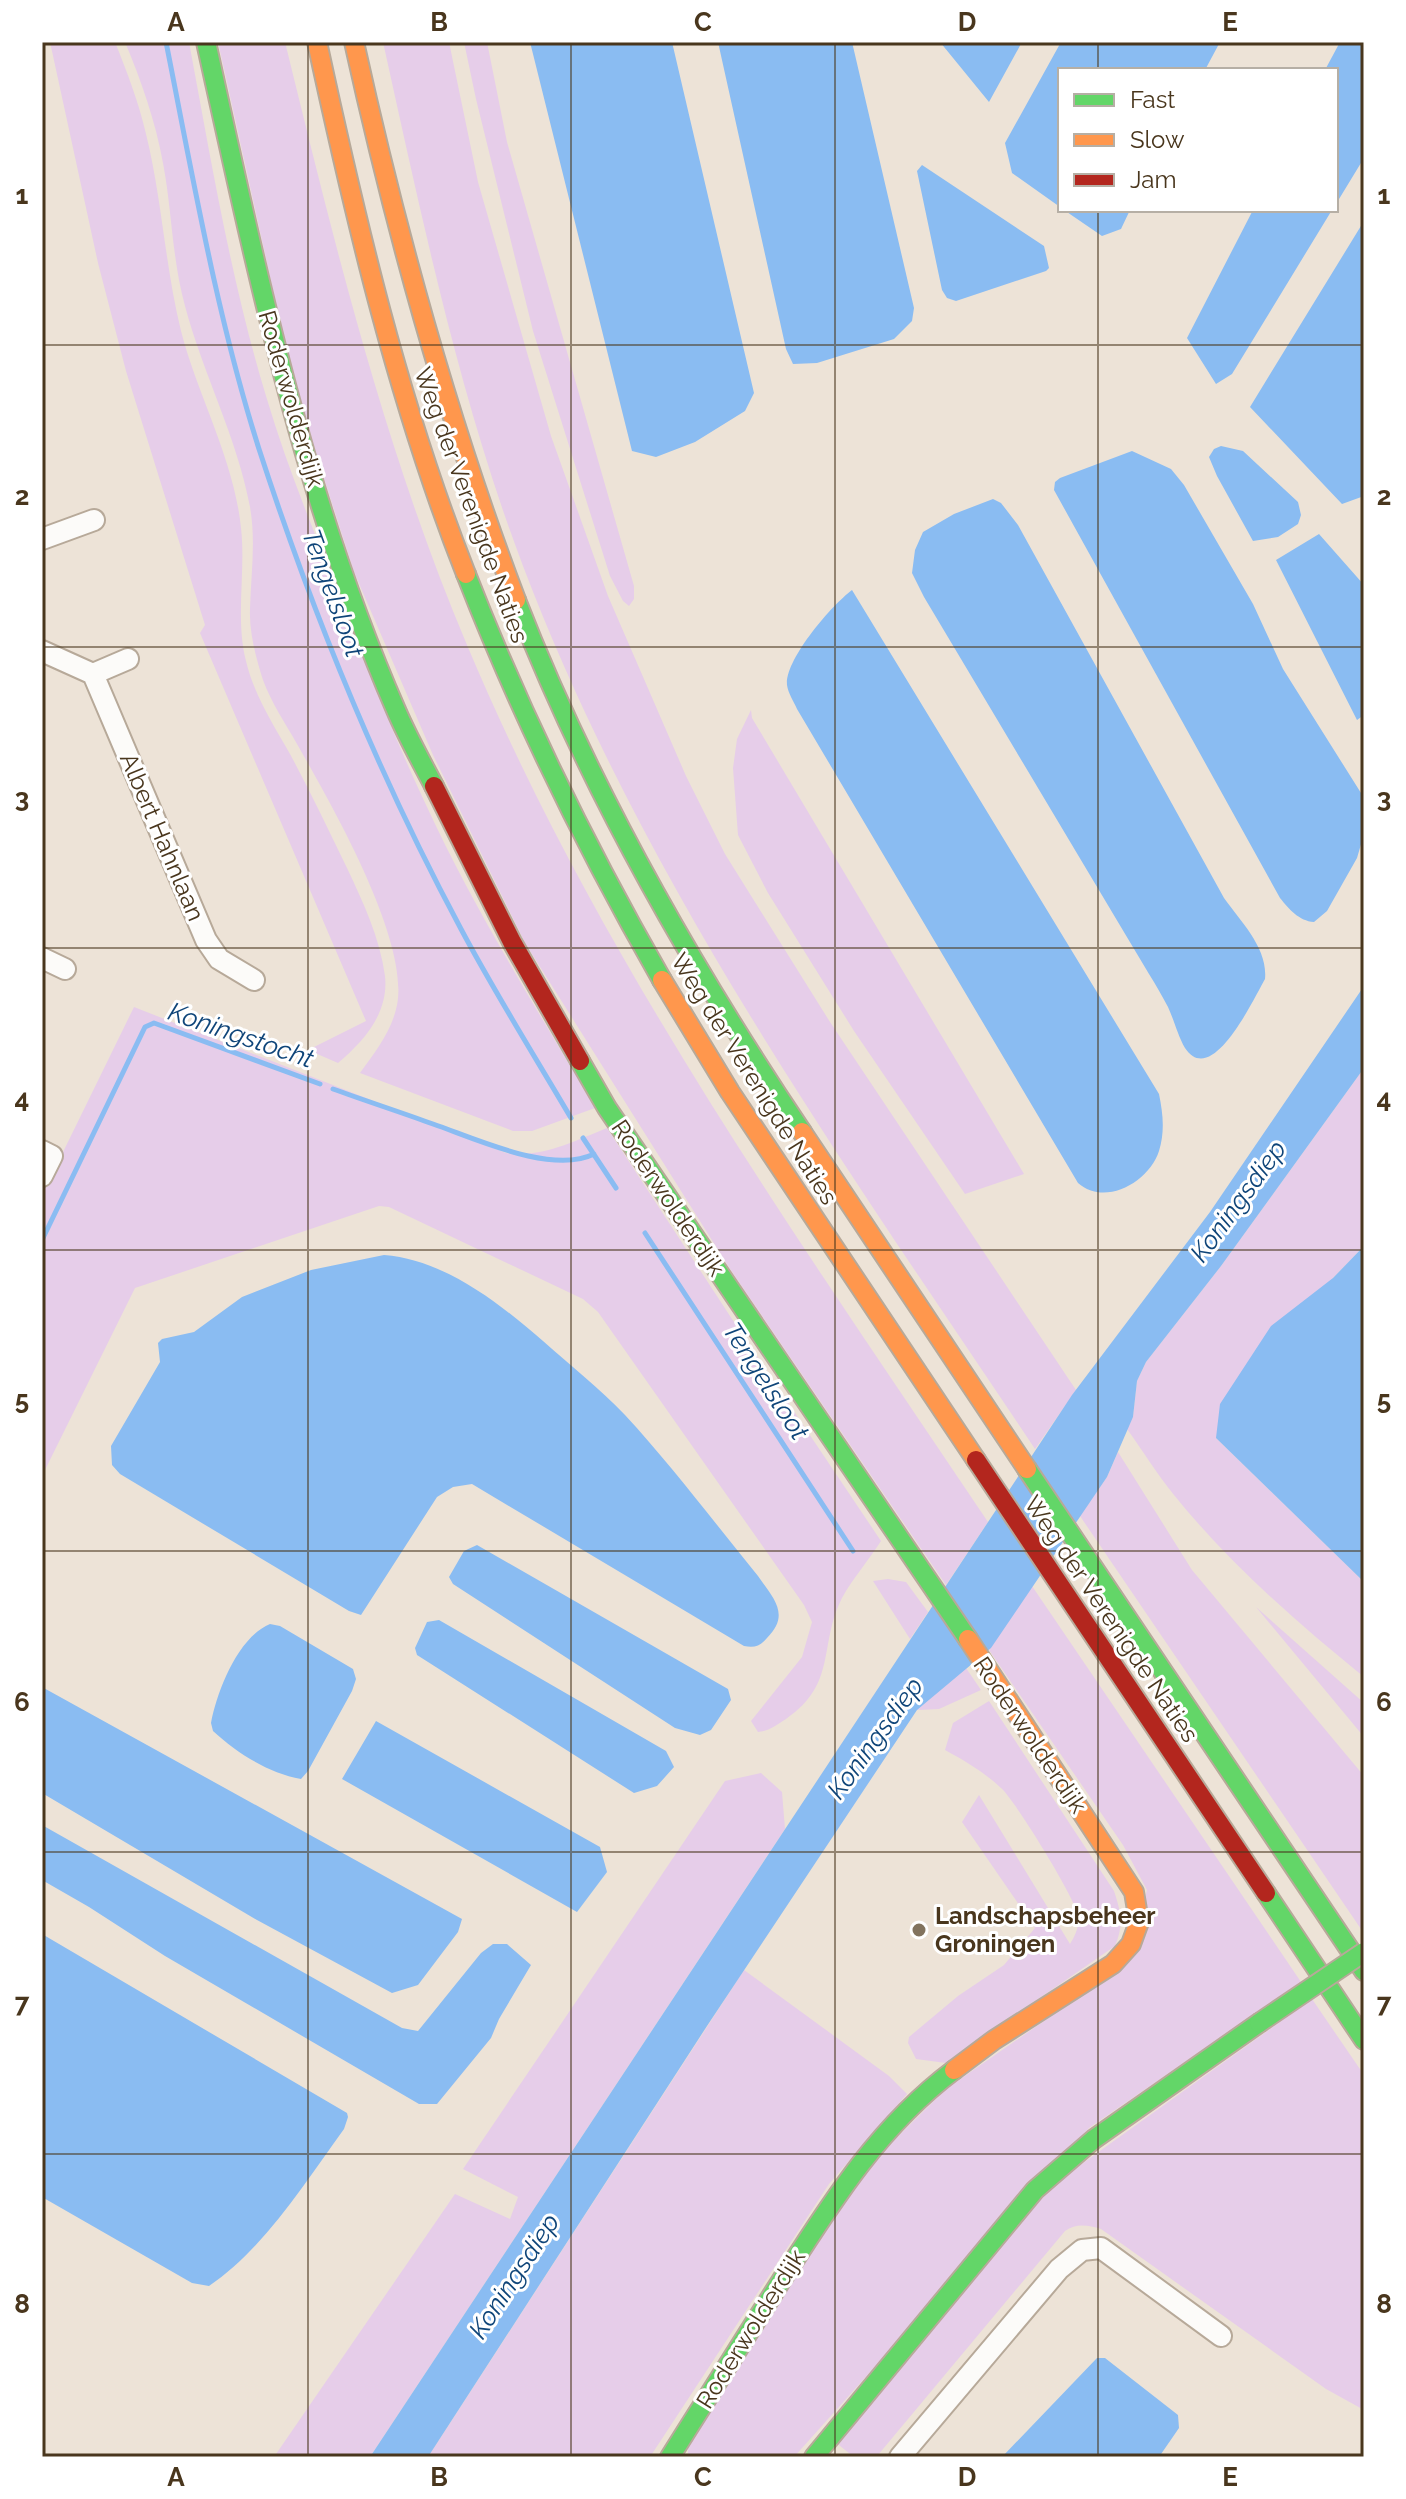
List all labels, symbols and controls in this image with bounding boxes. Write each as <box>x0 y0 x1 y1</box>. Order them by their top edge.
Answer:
text: A <box>167 7 185 37</box>
text: B <box>430 7 448 37</box>
text: C <box>694 7 712 37</box>
text: D <box>958 7 976 37</box>
text: E <box>1222 7 1238 37</box>
legend <box>1058 68 1338 212</box>
text: Fast <box>1130 85 1175 114</box>
text: Slow <box>1130 125 1185 154</box>
text: Jam <box>1130 165 1176 194</box>
text: 1 <box>16 180 29 210</box>
text: 1 <box>1378 180 1391 210</box>
street label: Roderwolderdijk <box>252 307 331 491</box>
street label: Weg der Verenigde Naties <box>408 363 535 647</box>
text: 2 <box>15 481 29 511</box>
text: 2 <box>1377 481 1391 511</box>
water label: Tengelsloot <box>296 525 370 662</box>
street label: Albert Hahnlaan <box>114 748 211 925</box>
text: 3 <box>15 783 29 813</box>
text: 3 <box>1377 783 1391 813</box>
street label: Weg der Verenigde Naties <box>665 948 844 1210</box>
water label: Koningstocht <box>164 996 318 1074</box>
text: 4 <box>15 1084 29 1114</box>
text: 4 <box>1377 1084 1391 1114</box>
street label: Roderwolderdijk <box>605 1114 732 1282</box>
water label: Koningsdiep <box>1184 1134 1292 1268</box>
water label: Tengelsloot <box>717 1317 815 1446</box>
text: 5 <box>15 1385 29 1415</box>
text: 5 <box>1377 1385 1391 1415</box>
street label: Weg der Verenigde Naties <box>1018 1490 1205 1748</box>
street label: Roderwolderdijk <box>967 1651 1094 1819</box>
water label: Koningsdiep <box>821 1671 929 1805</box>
text: 6 <box>14 1687 30 1717</box>
text: 6 <box>1376 1687 1392 1717</box>
place label: Landschapsbeheer Groningen <box>935 1901 1156 1958</box>
marker: Landschapsbeheer Groningen <box>910 1921 928 1939</box>
text: 7 <box>15 1988 30 2018</box>
text: 7 <box>1377 1988 1392 2018</box>
water label: Koningsdiep <box>463 2208 565 2344</box>
street label: Roderwolderdijk <box>690 2244 811 2414</box>
text: 8 <box>14 2289 30 2319</box>
text: 8 <box>1376 2289 1392 2319</box>
text: A <box>167 2462 185 2492</box>
text: B <box>430 2462 448 2492</box>
text: C <box>694 2462 712 2492</box>
text: D <box>958 2462 976 2492</box>
text: E <box>1222 2462 1238 2492</box>

